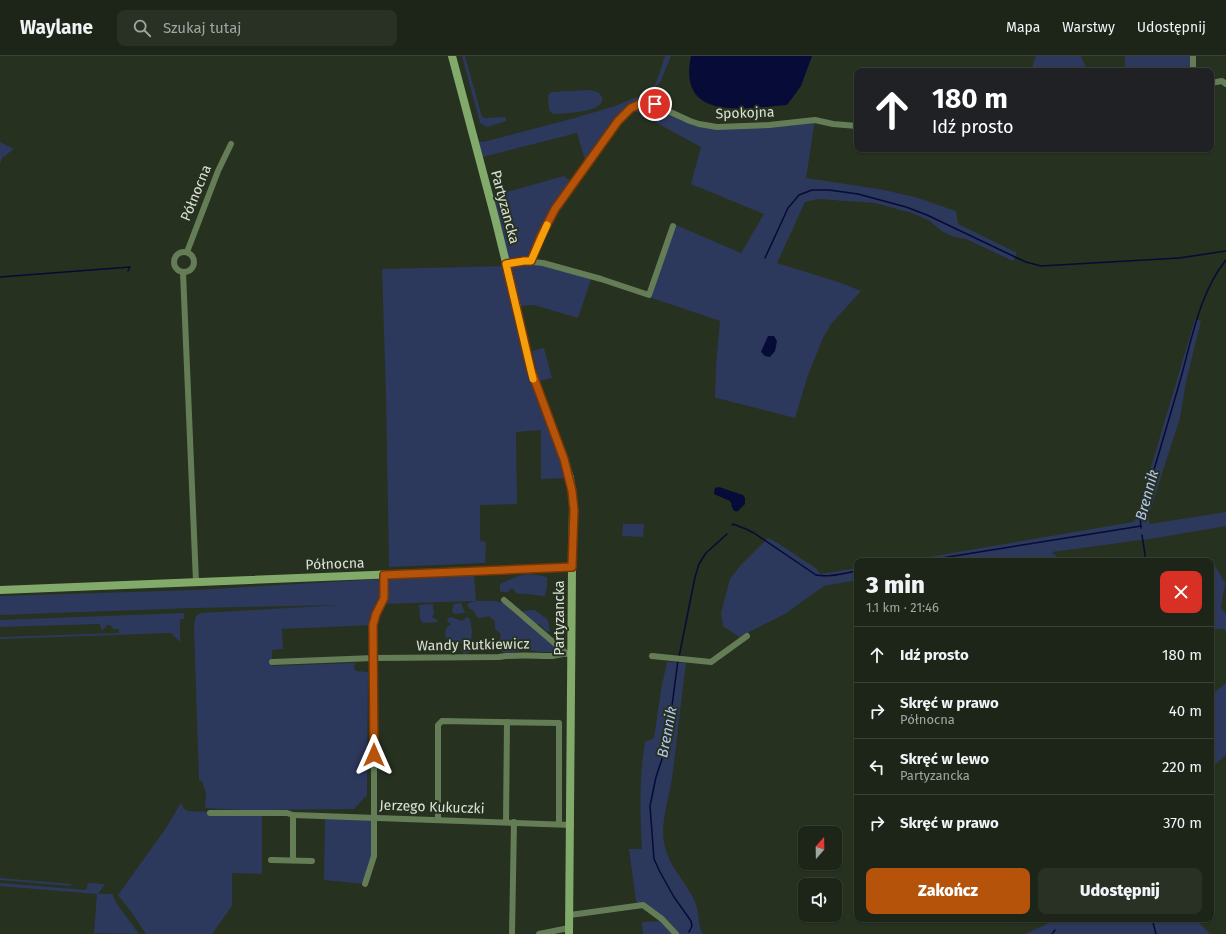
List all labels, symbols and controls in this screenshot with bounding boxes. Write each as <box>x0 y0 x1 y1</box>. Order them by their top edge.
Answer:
search box <box>117 10 397 46</box>
text: Waylane <box>20 16 93 39</box>
icon: search <box>131 17 153 39</box>
text: Szukaj tutaj <box>163 19 241 37</box>
text: Mapa <box>1006 19 1040 36</box>
text: Warstwy <box>1062 19 1115 36</box>
text: Udostępnij <box>1137 19 1206 36</box>
text: 180 m <box>932 82 1008 115</box>
icon: ahead <box>866 84 918 136</box>
pin <box>638 87 672 121</box>
icon: arrive <box>644 93 666 115</box>
street label: Spokojna <box>715 103 775 123</box>
text: Idź prosto <box>932 116 1013 138</box>
street label: Północna <box>177 162 215 224</box>
street label: Partyzancka <box>487 168 523 246</box>
water label: Brennik <box>1132 468 1162 522</box>
street label: Północna <box>305 554 365 574</box>
text: 3 min <box>866 571 925 599</box>
button: close <box>1160 571 1202 613</box>
street label: Partyzancka <box>551 580 568 656</box>
text: 1.1 km · 21:46 <box>866 600 939 615</box>
street label: Wandy Rutkiewicz <box>416 636 530 654</box>
icon: ahead <box>866 644 888 666</box>
text: Idź prosto <box>900 646 969 664</box>
text: 180 m <box>1162 646 1202 664</box>
text: Skręć w prawo <box>900 694 999 712</box>
icon: right <box>866 700 888 722</box>
text: 40 m <box>1169 702 1202 720</box>
water label: Brennik <box>653 705 681 759</box>
text: Północna <box>900 712 955 727</box>
position arrow <box>353 734 395 776</box>
text: Skręć w lewo <box>900 750 989 768</box>
icon: left <box>866 756 888 778</box>
text: 220 m <box>1162 758 1202 776</box>
text: Partyzancka <box>900 768 970 783</box>
street label: Jerzego Kukuczki <box>379 797 485 817</box>
icon: right <box>866 812 888 834</box>
text: Skręć w prawo <box>900 814 999 832</box>
text: 370 m <box>1163 814 1202 832</box>
north arrow <box>798 826 842 870</box>
map controls <box>798 826 842 922</box>
button: Zakończ <box>866 868 1030 914</box>
button: Udostępnij <box>1038 868 1202 914</box>
button: sound <box>798 878 842 922</box>

